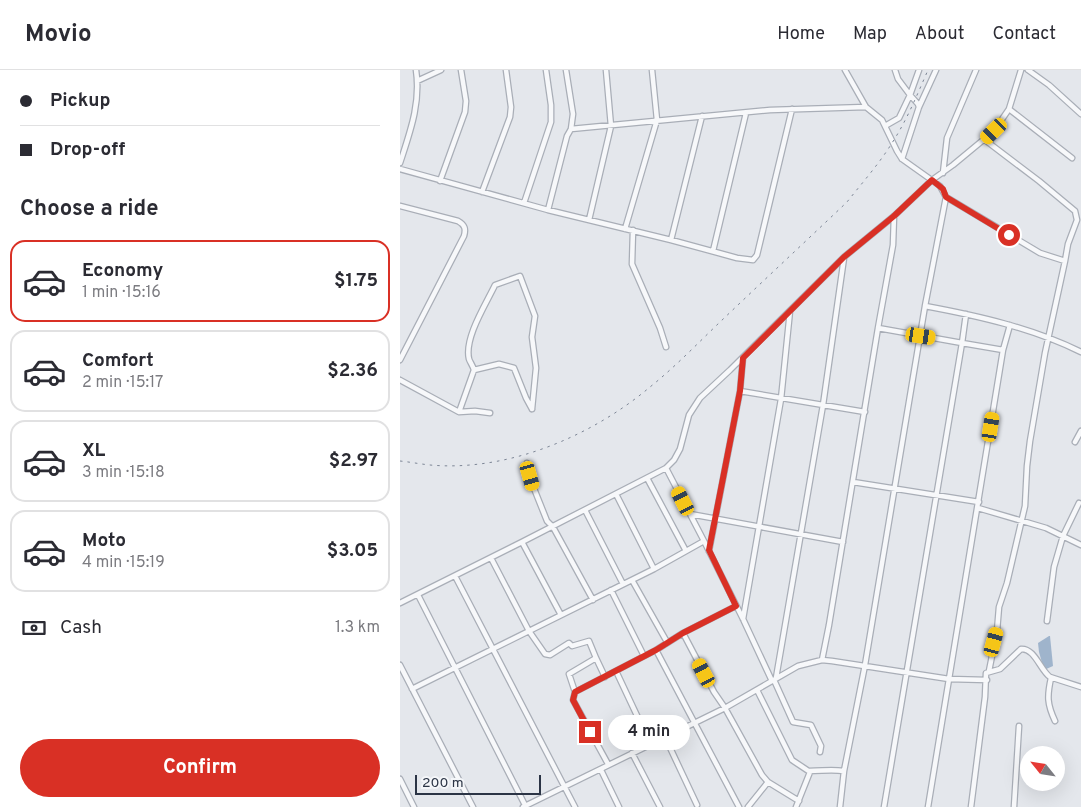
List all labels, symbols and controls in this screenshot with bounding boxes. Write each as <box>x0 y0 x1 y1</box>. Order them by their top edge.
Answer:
text: Movio <box>25 20 92 50</box>
text: Home <box>777 23 825 46</box>
text: Map <box>853 23 887 46</box>
text: About <box>915 23 964 46</box>
text: Contact <box>992 23 1056 46</box>
text: Pickup <box>50 89 110 113</box>
car <box>977 115 1010 147</box>
text: Drop-off <box>50 138 125 162</box>
text: Choose a ride <box>20 196 158 223</box>
route start <box>998 224 1020 246</box>
icon: car <box>22 259 67 304</box>
text: Economy <box>82 259 163 283</box>
text: $1.75 <box>334 269 378 293</box>
text: 1 min · 15:16 <box>82 283 161 303</box>
car <box>905 326 936 346</box>
icon: car <box>22 349 67 394</box>
text: Comfort <box>82 349 154 373</box>
text: $2.36 <box>327 359 378 383</box>
text: 2 min · 15:17 <box>82 373 163 393</box>
car <box>981 411 1000 443</box>
icon: car <box>22 439 67 484</box>
text: XL <box>82 439 105 463</box>
text: $2.97 <box>329 449 378 473</box>
car <box>518 460 541 492</box>
text: 3 min · 15:18 <box>82 463 165 483</box>
car <box>669 484 696 518</box>
icon: car <box>22 529 67 574</box>
text: Moto <box>82 529 126 553</box>
text: $3.05 <box>327 539 378 563</box>
text: 4 min · 15:19 <box>82 553 165 573</box>
icon: cash <box>20 614 48 642</box>
text: Cash <box>60 616 102 640</box>
text: 1.3 km <box>335 618 380 638</box>
car <box>982 626 1005 658</box>
car <box>690 656 717 690</box>
callout: 4 min <box>608 714 690 750</box>
route end <box>579 721 601 743</box>
text: 4 min <box>628 722 670 742</box>
button: Confirm <box>20 739 380 797</box>
north arrow <box>1020 746 1065 791</box>
map controls <box>1020 746 1065 791</box>
scale bar <box>415 772 541 795</box>
text: 200 m <box>422 775 464 792</box>

